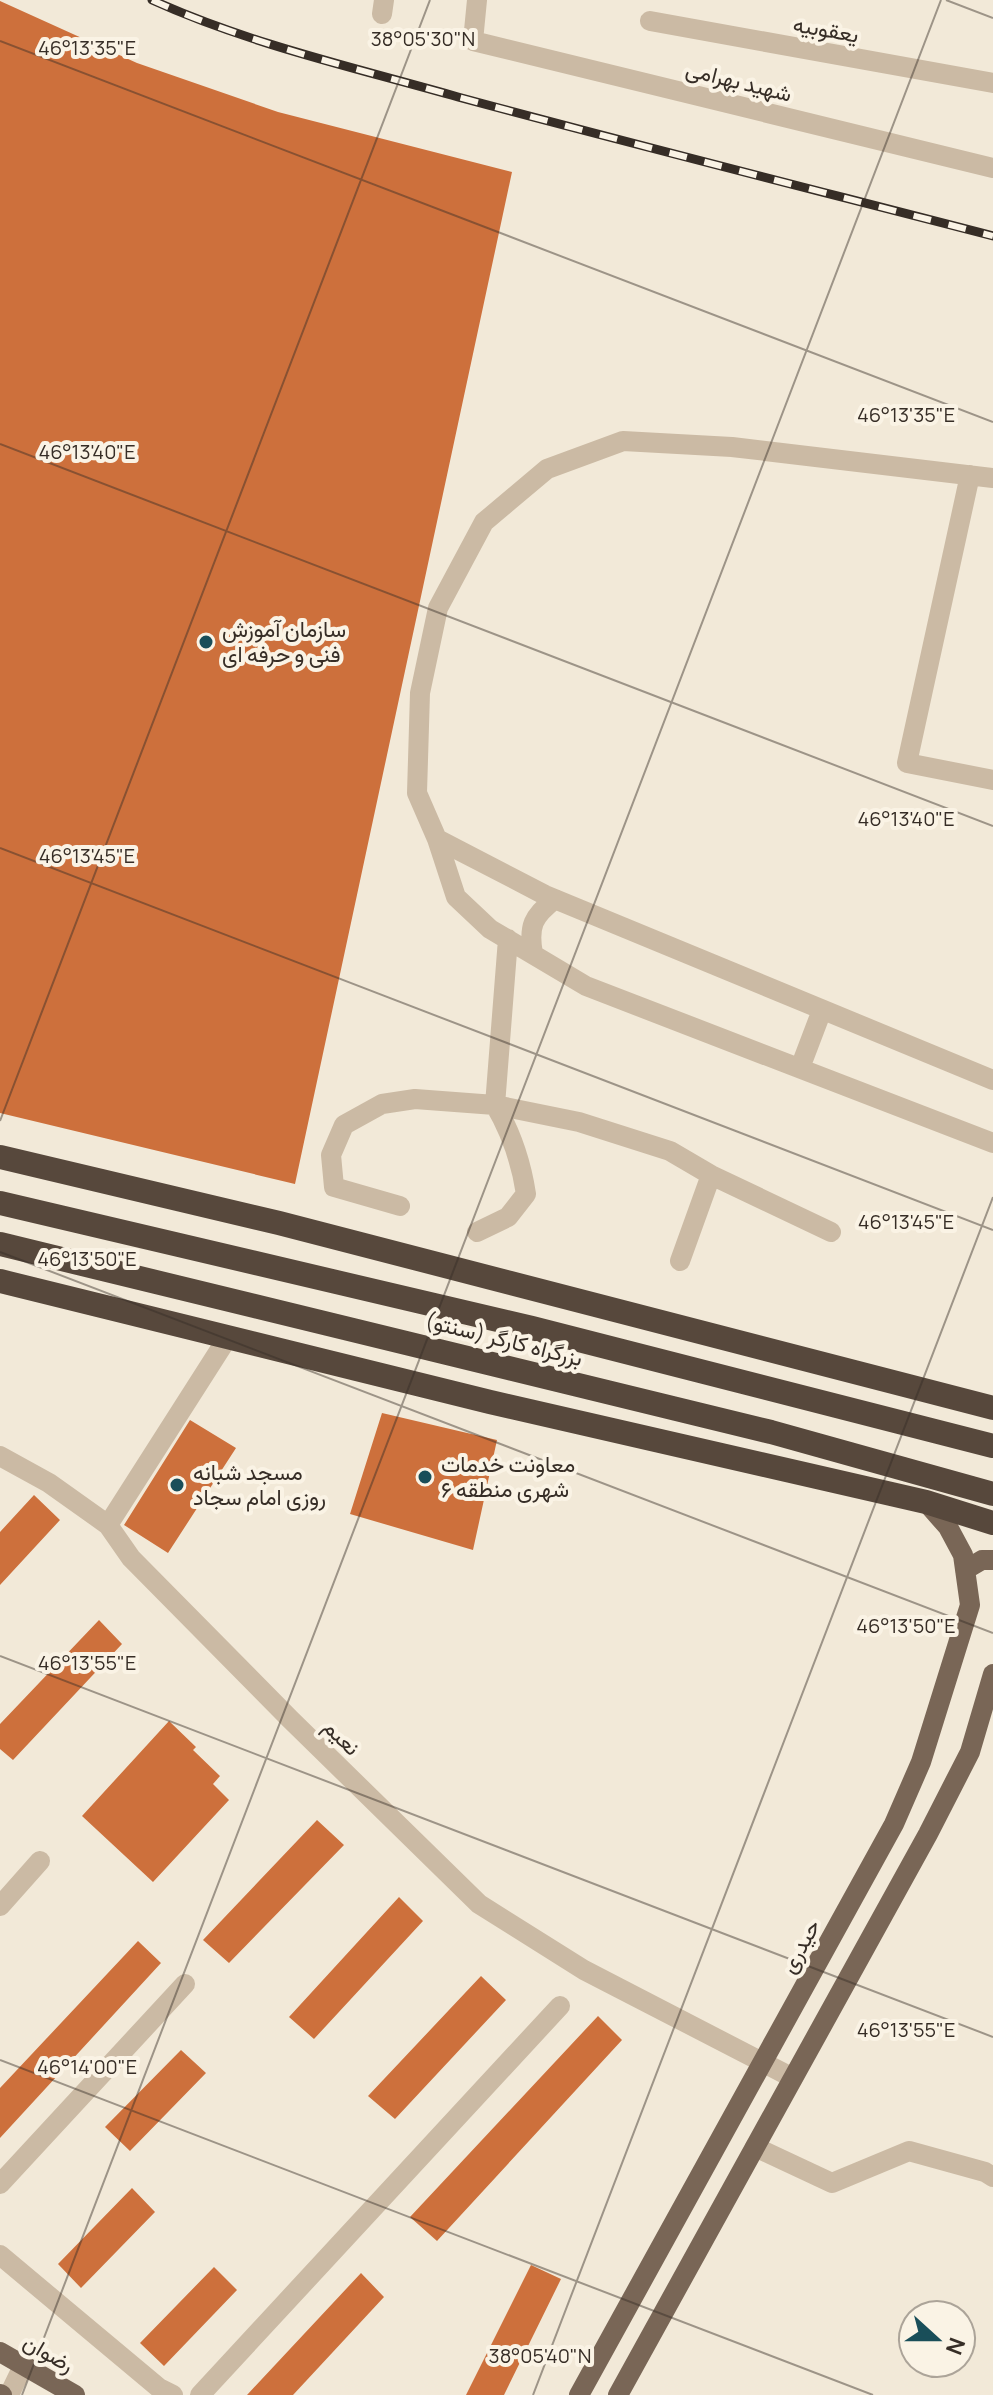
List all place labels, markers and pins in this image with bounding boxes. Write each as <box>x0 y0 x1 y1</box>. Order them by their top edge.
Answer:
place label: سازمان آموزش فنی و حرفه ای <box>222 614 346 669</box>
marker: سازمان آموزش فنی و حرفه ای <box>197 633 215 651</box>
place label: معاونت خدمات شهری منطقه ۶ <box>441 1449 575 1504</box>
place label: مسجد شبانه روزی امام سجاد <box>193 1457 326 1512</box>
marker: معاونت خدمات شهری منطقه ۶ <box>416 1468 434 1486</box>
marker: مسجد شبانه روزی امام سجاد <box>168 1476 186 1494</box>

